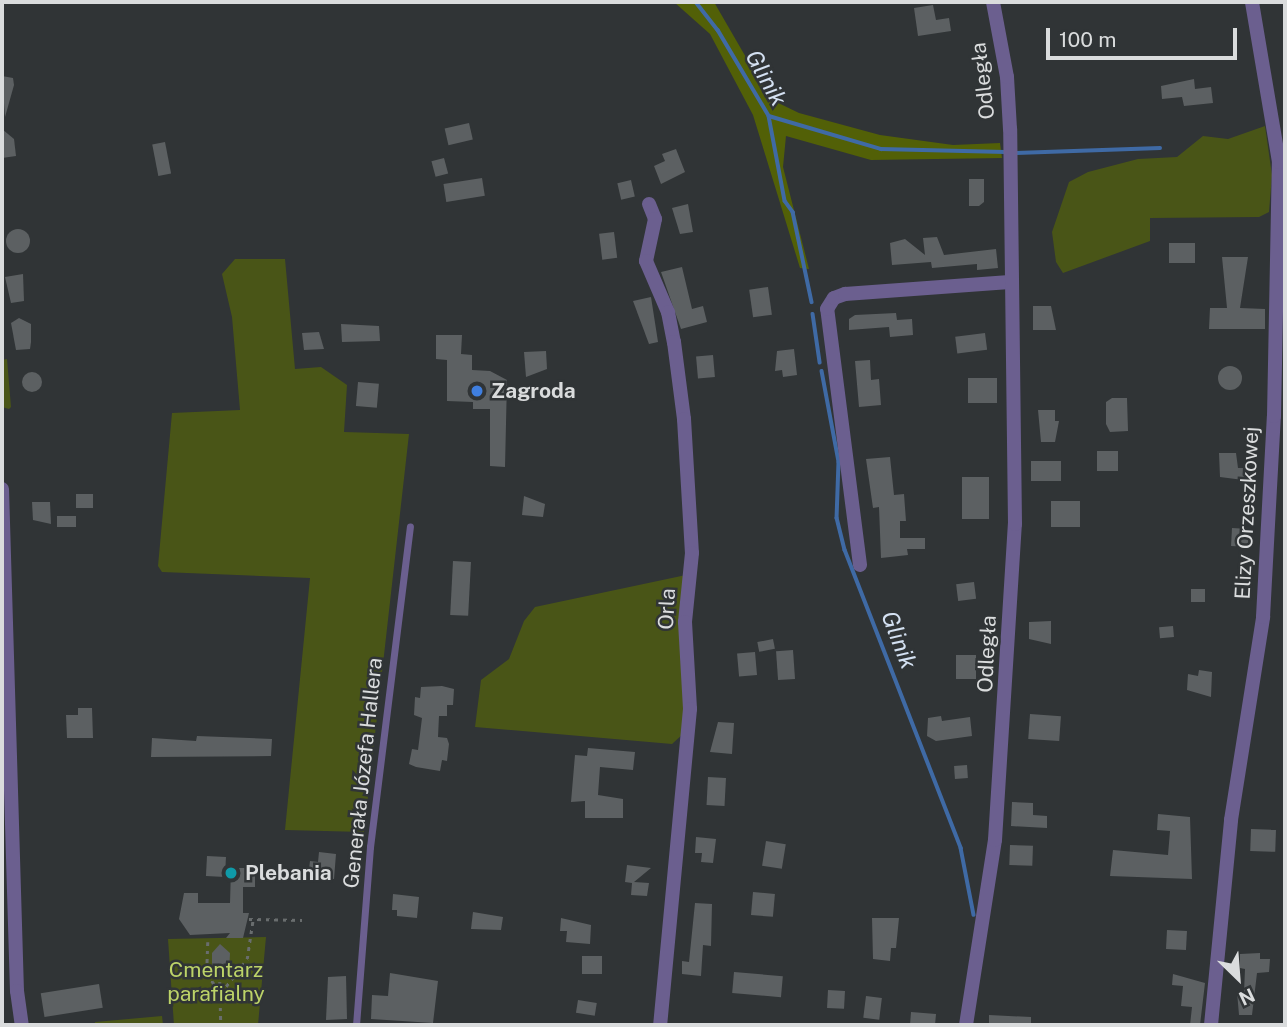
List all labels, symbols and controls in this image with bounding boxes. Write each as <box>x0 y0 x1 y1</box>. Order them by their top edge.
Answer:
scale bar <box>1049 14 1240 58</box>
text: 100 m <box>1059 27 1116 52</box>
street label: Odległa <box>966 41 1000 121</box>
water label: Glinik <box>739 45 793 111</box>
place label: Zagroda <box>491 378 576 404</box>
marker: Zagroda <box>469 383 485 399</box>
street label: Elizy Orzeszkowej <box>1230 426 1264 600</box>
street label: Orla <box>653 588 681 630</box>
water label: Glinik <box>875 607 923 673</box>
street label: Odległa <box>972 615 1002 693</box>
street label: Generała Józefa Hallera <box>338 656 388 890</box>
place label: Plebania <box>245 860 332 886</box>
marker: Plebania <box>223 865 239 881</box>
north arrow <box>1203 943 1273 1013</box>
park label: Cmentarz parafialny <box>167 957 265 1007</box>
text: N <box>1235 984 1258 1010</box>

